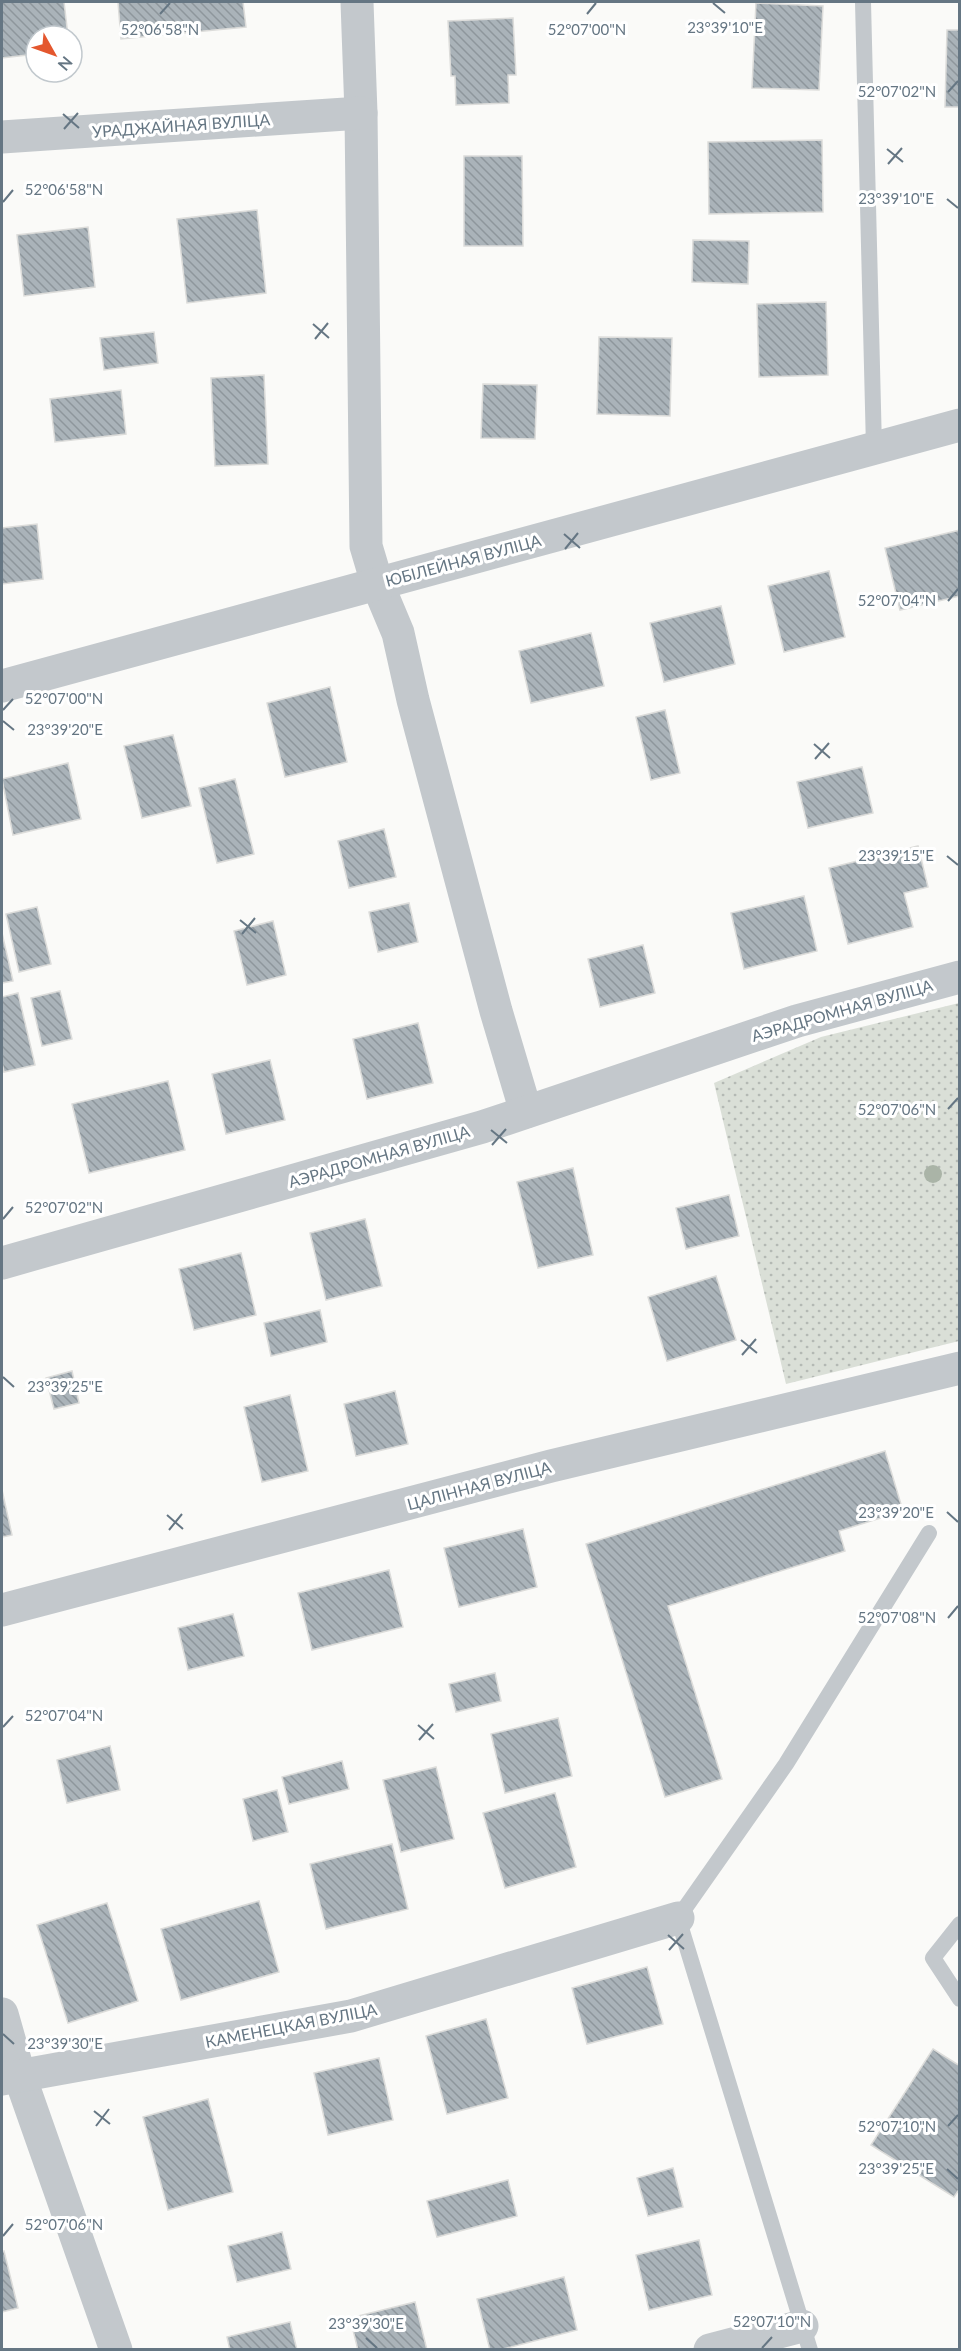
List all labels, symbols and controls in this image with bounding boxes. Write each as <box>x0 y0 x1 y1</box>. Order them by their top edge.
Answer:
text: 23°39'10"E <box>687 18 763 36</box>
text: 52°06'58"N <box>121 20 199 38</box>
text: 52°07'00"N <box>548 20 626 38</box>
north arrow <box>24 24 84 84</box>
text: N <box>55 53 77 75</box>
text: 52°07'02"N <box>858 82 936 100</box>
street label: УРАДЖАЙНАЯ ВУЛІЦА <box>91 109 271 141</box>
text: 52°06'58"N <box>25 180 103 198</box>
text: 23°39'10"E <box>858 189 934 207</box>
street label: ЮБІЛЕЙНАЯ ВУЛІЦА <box>383 530 543 590</box>
text: 52°07'04"N <box>858 591 936 609</box>
text: 52°07'00"N <box>25 689 103 707</box>
text: 23°39'20"E <box>27 720 103 738</box>
text: 23°39'15"E <box>858 846 934 864</box>
street label: АЭРАДРОМНАЯ ВУЛІЦА <box>749 975 935 1045</box>
text: 52°07'06"N <box>858 1100 936 1118</box>
street label: АЭРАДРОМНАЯ ВУЛІЦА <box>286 1121 472 1191</box>
text: 52°07'02"N <box>25 1198 103 1216</box>
text: 23°39'25"E <box>27 1377 103 1395</box>
street label: ЦАЛІННАЯ ВУЛІЦА <box>405 1457 553 1513</box>
text: 23°39'20"E <box>858 1503 934 1521</box>
text: 52°07'08"N <box>858 1608 936 1626</box>
text: 52°07'04"N <box>25 1706 103 1724</box>
street label: КАМЕНЕЦКАЯ ВУЛІЦА <box>204 1999 379 2051</box>
text: 23°39'30"E <box>27 2034 103 2052</box>
text: 52°07'10"N <box>858 2117 936 2135</box>
text: 23°39'25"E <box>858 2159 934 2177</box>
text: 52°07'06"N <box>25 2215 103 2233</box>
text: 52°07'10"N <box>733 2312 811 2330</box>
text: 23°39'30"E <box>328 2314 404 2332</box>

